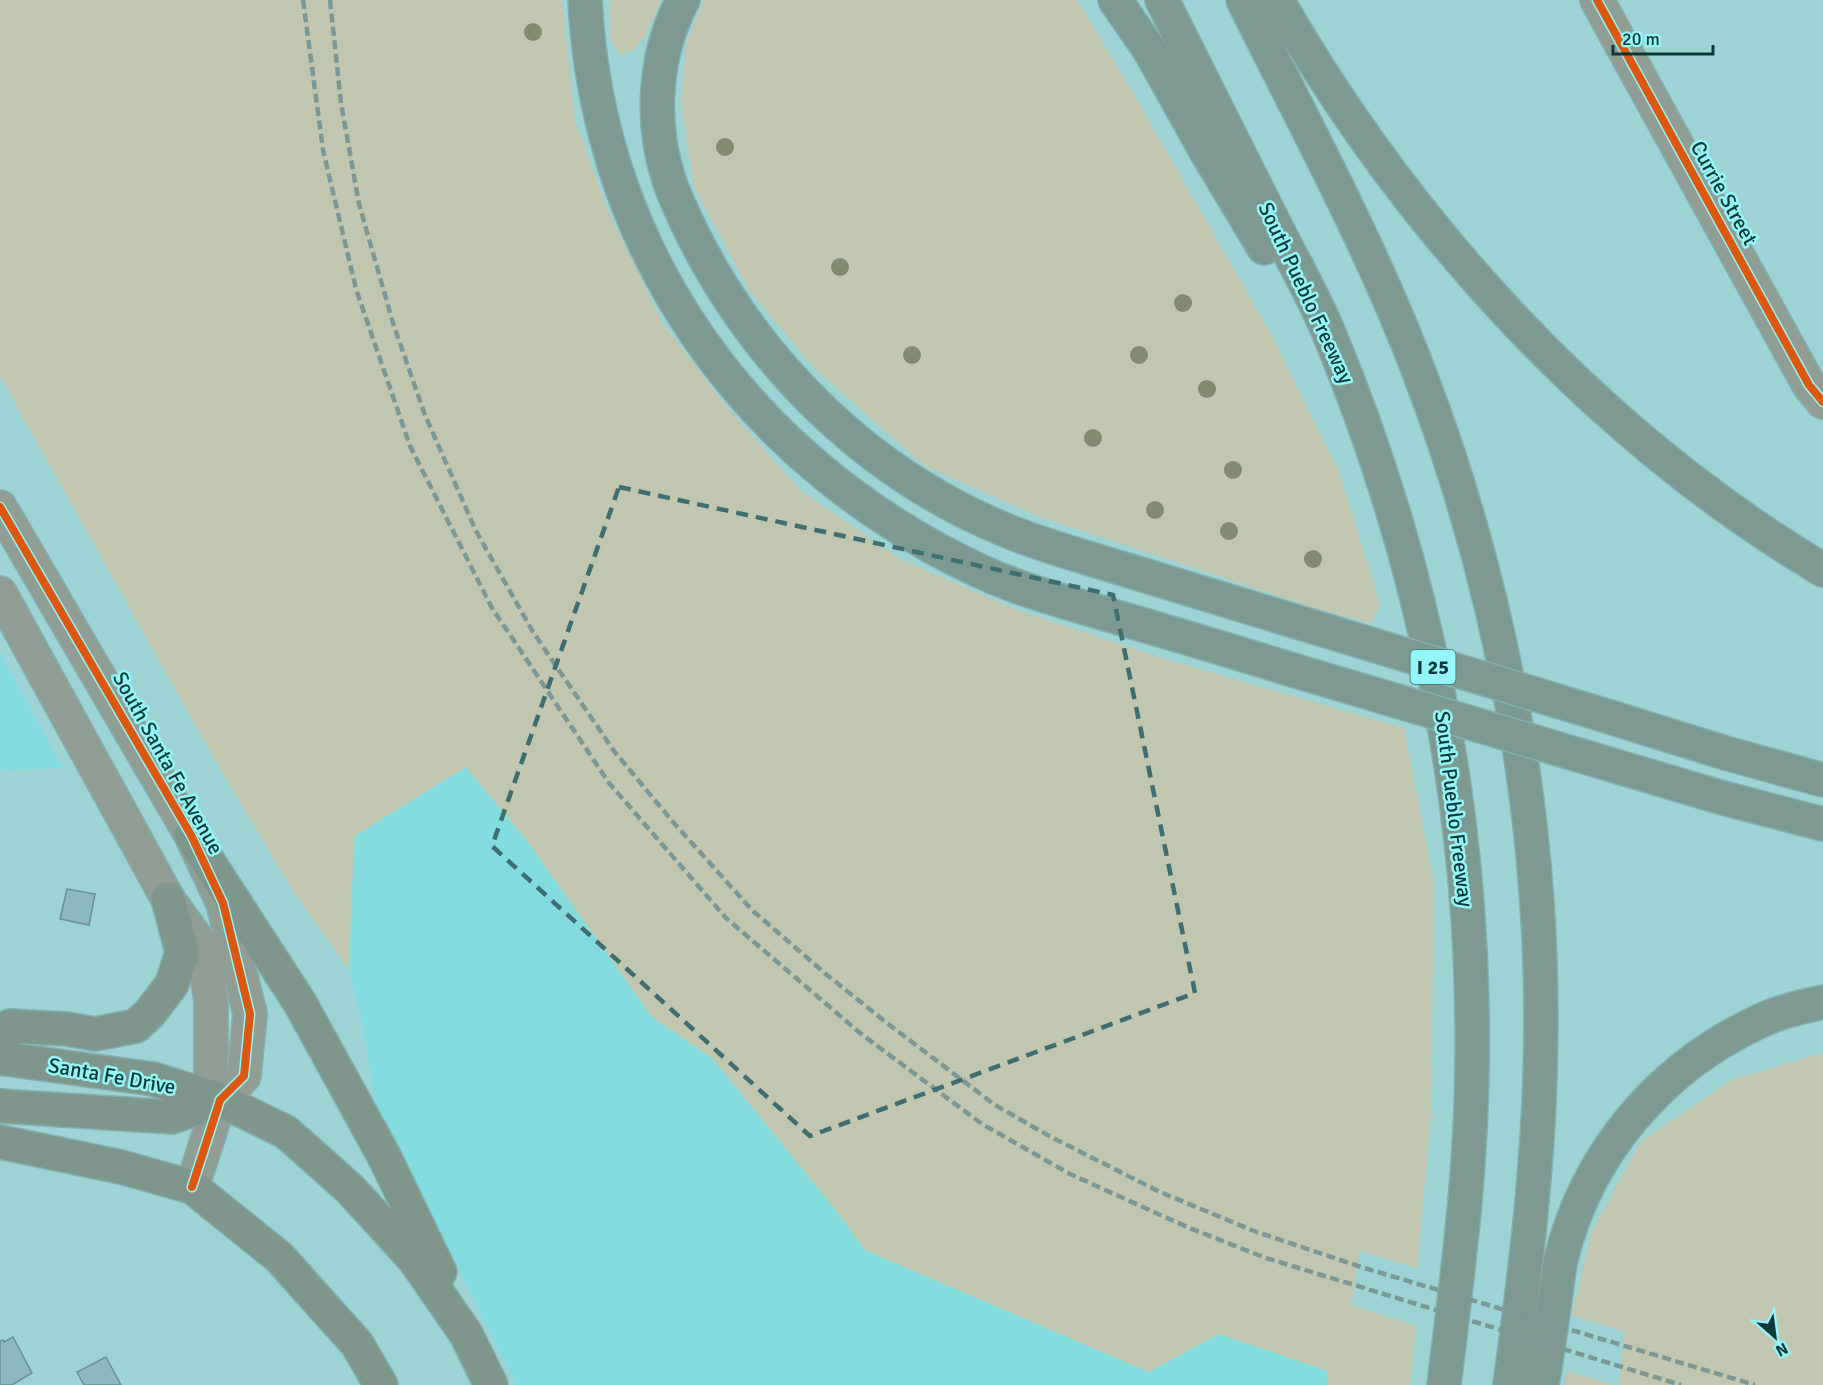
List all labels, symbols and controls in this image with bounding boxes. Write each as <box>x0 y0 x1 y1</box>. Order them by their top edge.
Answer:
scale bar <box>1613 18 1714 56</box>
text: 20 m <box>1622 28 1660 50</box>
street label: Currie Street <box>1685 136 1763 250</box>
street label: South Pueblo Freeway <box>1253 198 1360 388</box>
road number: I 25 <box>1410 650 1456 684</box>
street label: South Santa Fe Avenue <box>107 667 229 859</box>
street label: South Pueblo Freeway <box>1429 709 1479 909</box>
street label: Santa Fe Drive <box>46 1052 178 1100</box>
north arrow <box>1745 1307 1805 1367</box>
text: N <box>1772 1338 1791 1361</box>

